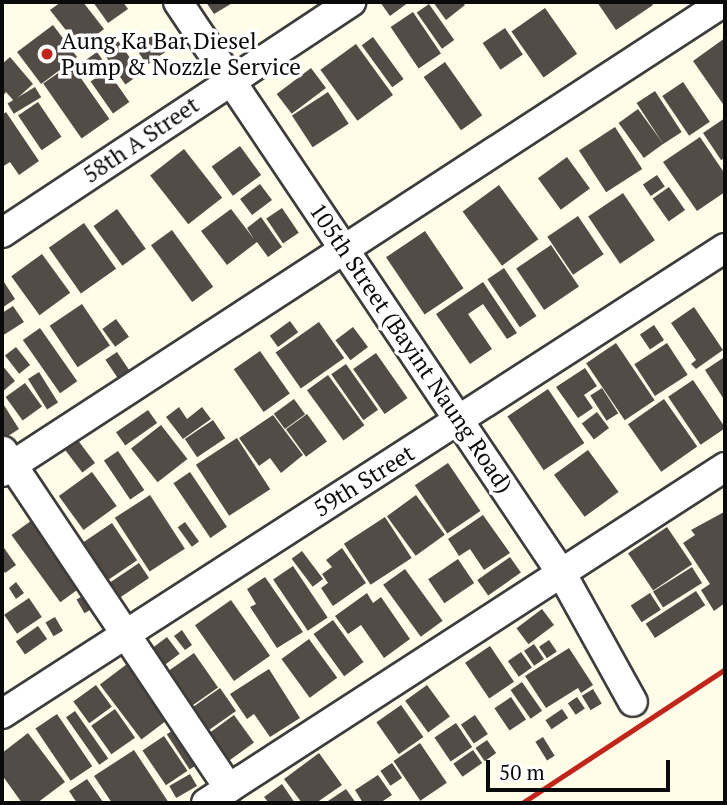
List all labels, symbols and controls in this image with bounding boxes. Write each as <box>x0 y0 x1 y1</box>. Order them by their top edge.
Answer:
place label: Aung Ka Bar Diesel Pump & Nozzle Service <box>61 27 301 81</box>
marker: Aung Ka Bar Diesel Pump & Nozzle Service <box>39 46 55 62</box>
street label: 58th A Street <box>77 91 205 189</box>
street label: 105th Street (Bayint Naung Road) <box>304 198 518 498</box>
street label: 59th Street <box>309 439 419 523</box>
scale bar <box>489 746 673 790</box>
text: 50 m <box>499 758 545 786</box>

